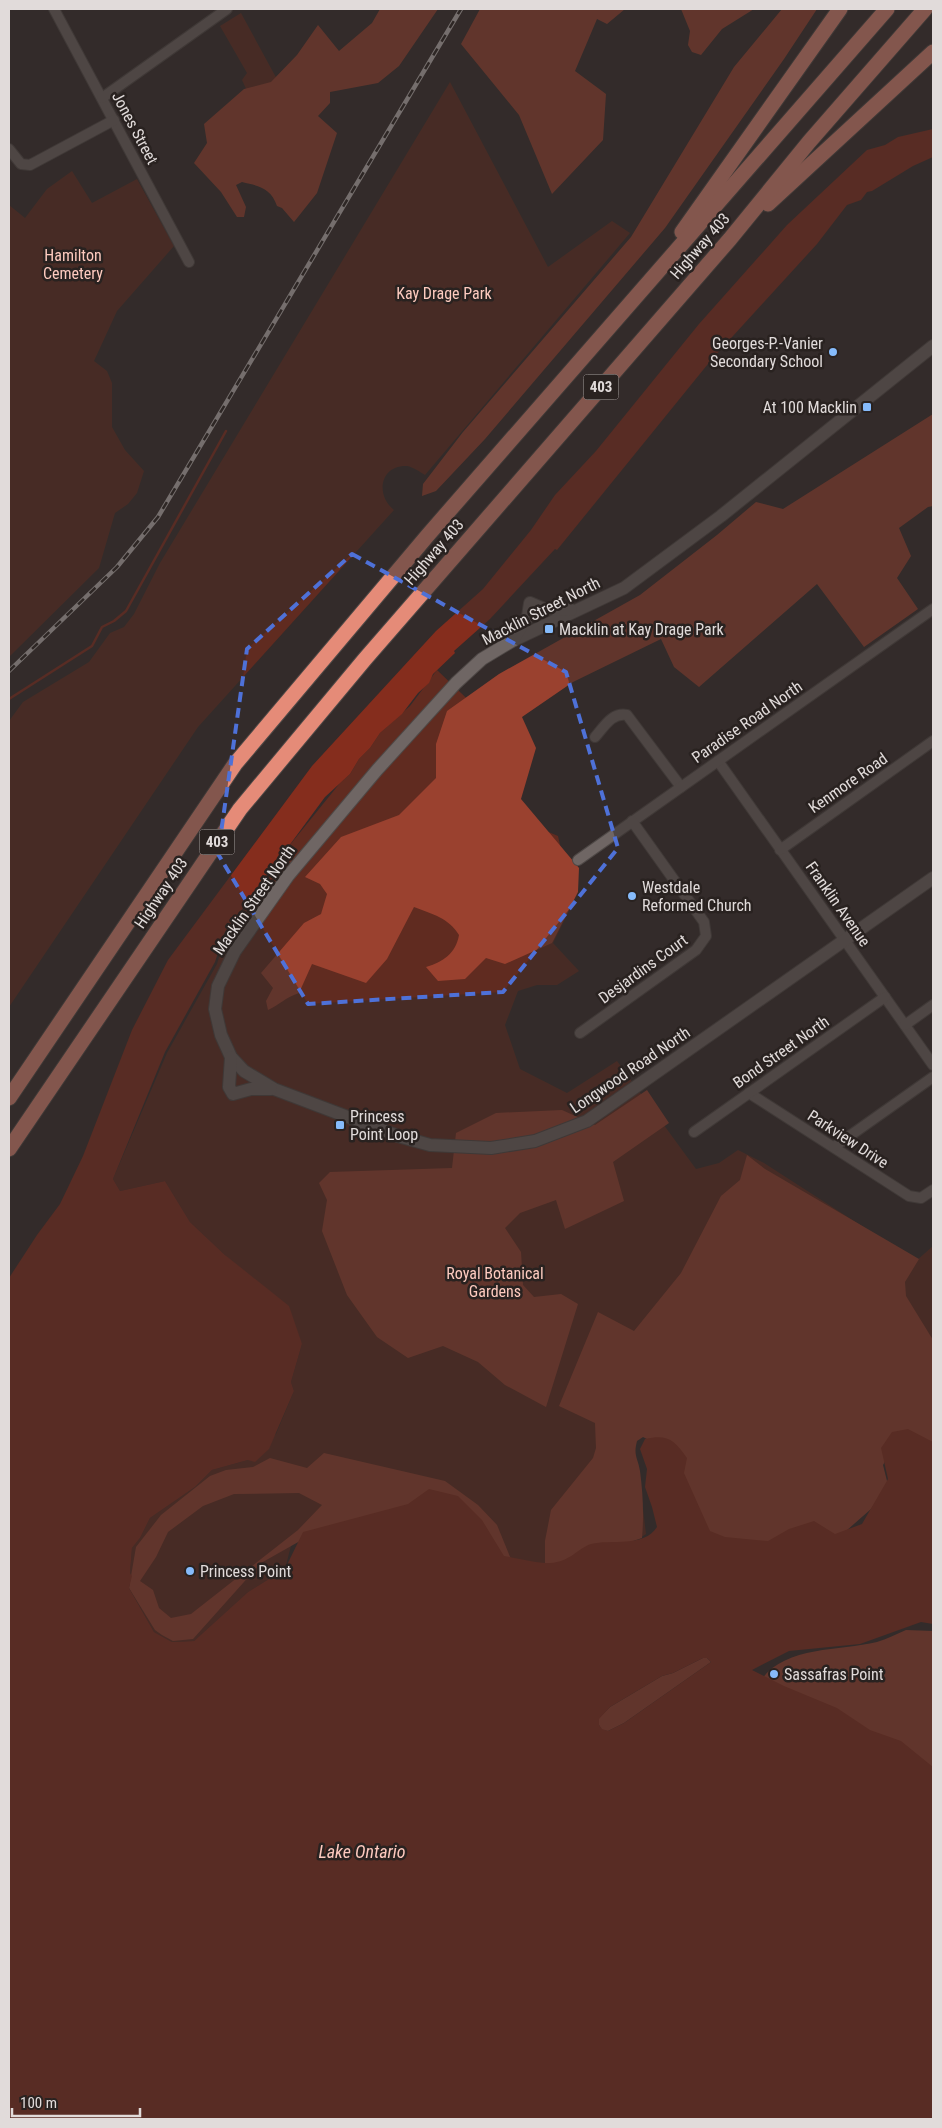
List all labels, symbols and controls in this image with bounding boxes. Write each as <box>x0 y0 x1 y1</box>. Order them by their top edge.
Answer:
street label: Jones Street <box>108 88 162 168</box>
street label: Highway 403 <box>666 209 734 283</box>
park label: Hamilton Cemetery <box>43 246 103 283</box>
park label: Kay Drage Park <box>396 284 493 303</box>
place label: Georges-P.-Vanier Secondary School <box>710 334 823 371</box>
marker: Georges-P.-Vanier Secondary School <box>827 346 839 358</box>
road number: 403 <box>584 374 618 400</box>
place label: At 100 Macklin <box>763 398 857 417</box>
marker: At 100 Macklin <box>861 401 873 413</box>
street label: Highway 403 <box>400 515 468 589</box>
street label: Macklin Street North <box>479 573 603 649</box>
place label: Macklin at Kay Drage Park <box>559 620 725 639</box>
marker: Macklin at Kay Drage Park <box>543 623 555 635</box>
street label: Paradise Road North <box>688 677 806 767</box>
street label: Kenmore Road <box>805 749 891 817</box>
road number: 403 <box>200 830 234 854</box>
street label: Macklin Street North <box>209 841 299 959</box>
street label: Highway 403 <box>130 854 192 932</box>
street label: Franklin Avenue <box>802 858 874 950</box>
place label: Westdale Reformed Church <box>642 878 752 915</box>
marker: Westdale Reformed Church <box>626 890 638 902</box>
street label: Desjardins Court <box>595 930 691 1008</box>
street label: Bond Street North <box>729 1012 833 1092</box>
street label: Longwood Road North <box>566 1023 694 1117</box>
street label: Parkview Drive <box>804 1106 892 1172</box>
place label: Princess Point Loop <box>350 1107 418 1144</box>
marker: Princess Point Loop <box>334 1119 346 1131</box>
park label: Royal Botanical Gardens <box>446 1264 544 1301</box>
place label: Princess Point <box>200 1562 292 1581</box>
marker: Princess Point <box>184 1565 196 1577</box>
place label: Sassafras Point <box>784 1665 884 1684</box>
marker: Sassafras Point <box>768 1668 780 1680</box>
water label: Lake Ontario <box>318 1841 406 1862</box>
scale bar <box>12 2086 140 2118</box>
text: 100 m <box>20 2094 57 2112</box>

